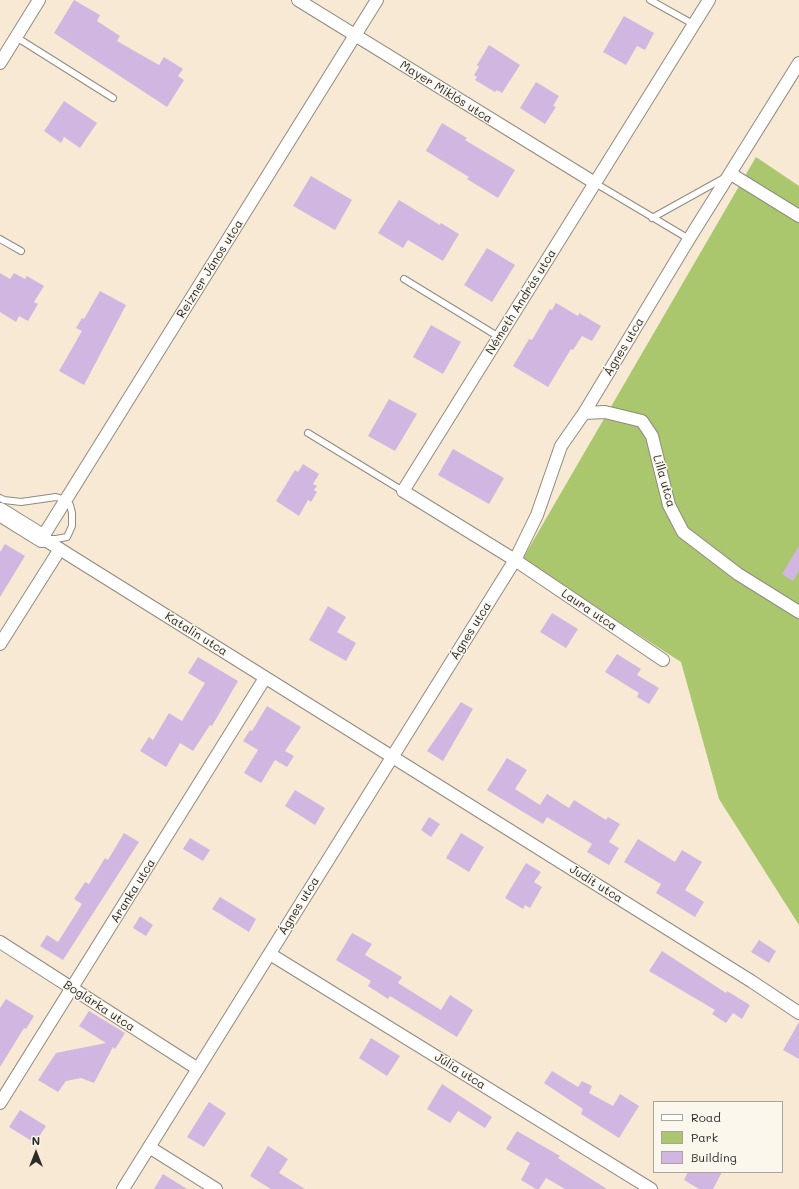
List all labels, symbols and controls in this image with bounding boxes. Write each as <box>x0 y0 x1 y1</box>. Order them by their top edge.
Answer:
street label: Mayer Miklós utca <box>397 58 495 126</box>
street label: Reizner János utca <box>174 217 246 321</box>
street label: Németh András utca <box>483 247 559 357</box>
street label: Ágnes utca <box>601 315 647 379</box>
street label: Lilla utca <box>650 453 678 509</box>
street label: Laura utca <box>558 586 620 634</box>
street label: Ágnes utca <box>448 599 494 663</box>
street label: Katalin utca <box>162 609 230 659</box>
street label: Aranka utca <box>108 856 158 926</box>
street label: Judit utca <box>567 862 625 906</box>
street label: Ágnes utca <box>276 874 322 938</box>
street label: Boglárka utca <box>61 978 137 1034</box>
street label: Júlia utca <box>432 1050 488 1092</box>
legend <box>653 1101 783 1173</box>
text: Road <box>691 1109 721 1125</box>
text: Park <box>691 1129 718 1145</box>
north arrow <box>16 1133 56 1173</box>
text: N <box>32 1133 40 1148</box>
text: Building <box>691 1149 737 1165</box>

